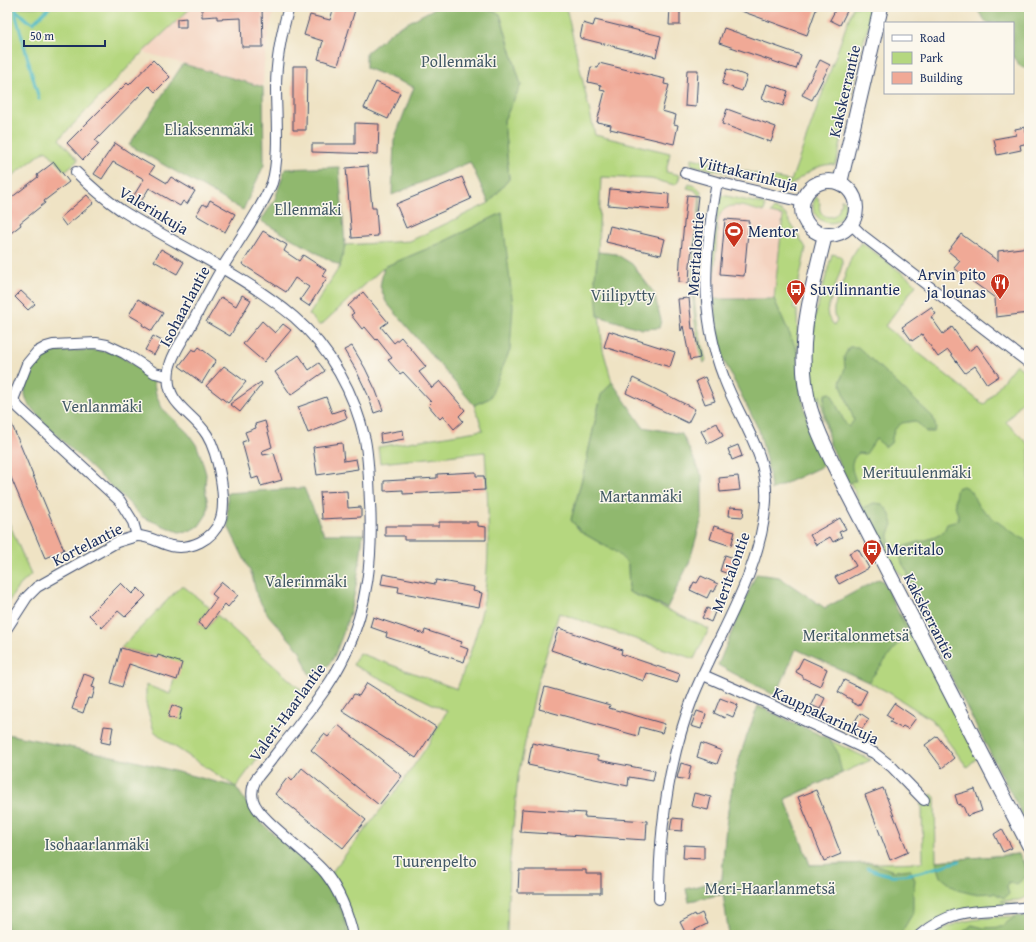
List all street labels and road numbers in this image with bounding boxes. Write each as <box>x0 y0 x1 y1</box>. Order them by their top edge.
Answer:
street label: Kakskerrantie <box>822 42 866 140</box>
street label: Viittakarinkuja <box>695 149 801 197</box>
street label: Valerinkuja <box>114 180 194 241</box>
street label: Meritalontie <box>680 211 710 297</box>
street label: Isohaarlantie <box>153 261 215 351</box>
street label: Kortelantie <box>48 516 126 572</box>
street label: Meritalontie <box>704 528 756 616</box>
street label: Kakskerrantie <box>898 569 962 663</box>
street label: Valeri-Haarlantie <box>243 658 331 766</box>
street label: Kauppakarinkuja <box>769 680 884 750</box>

